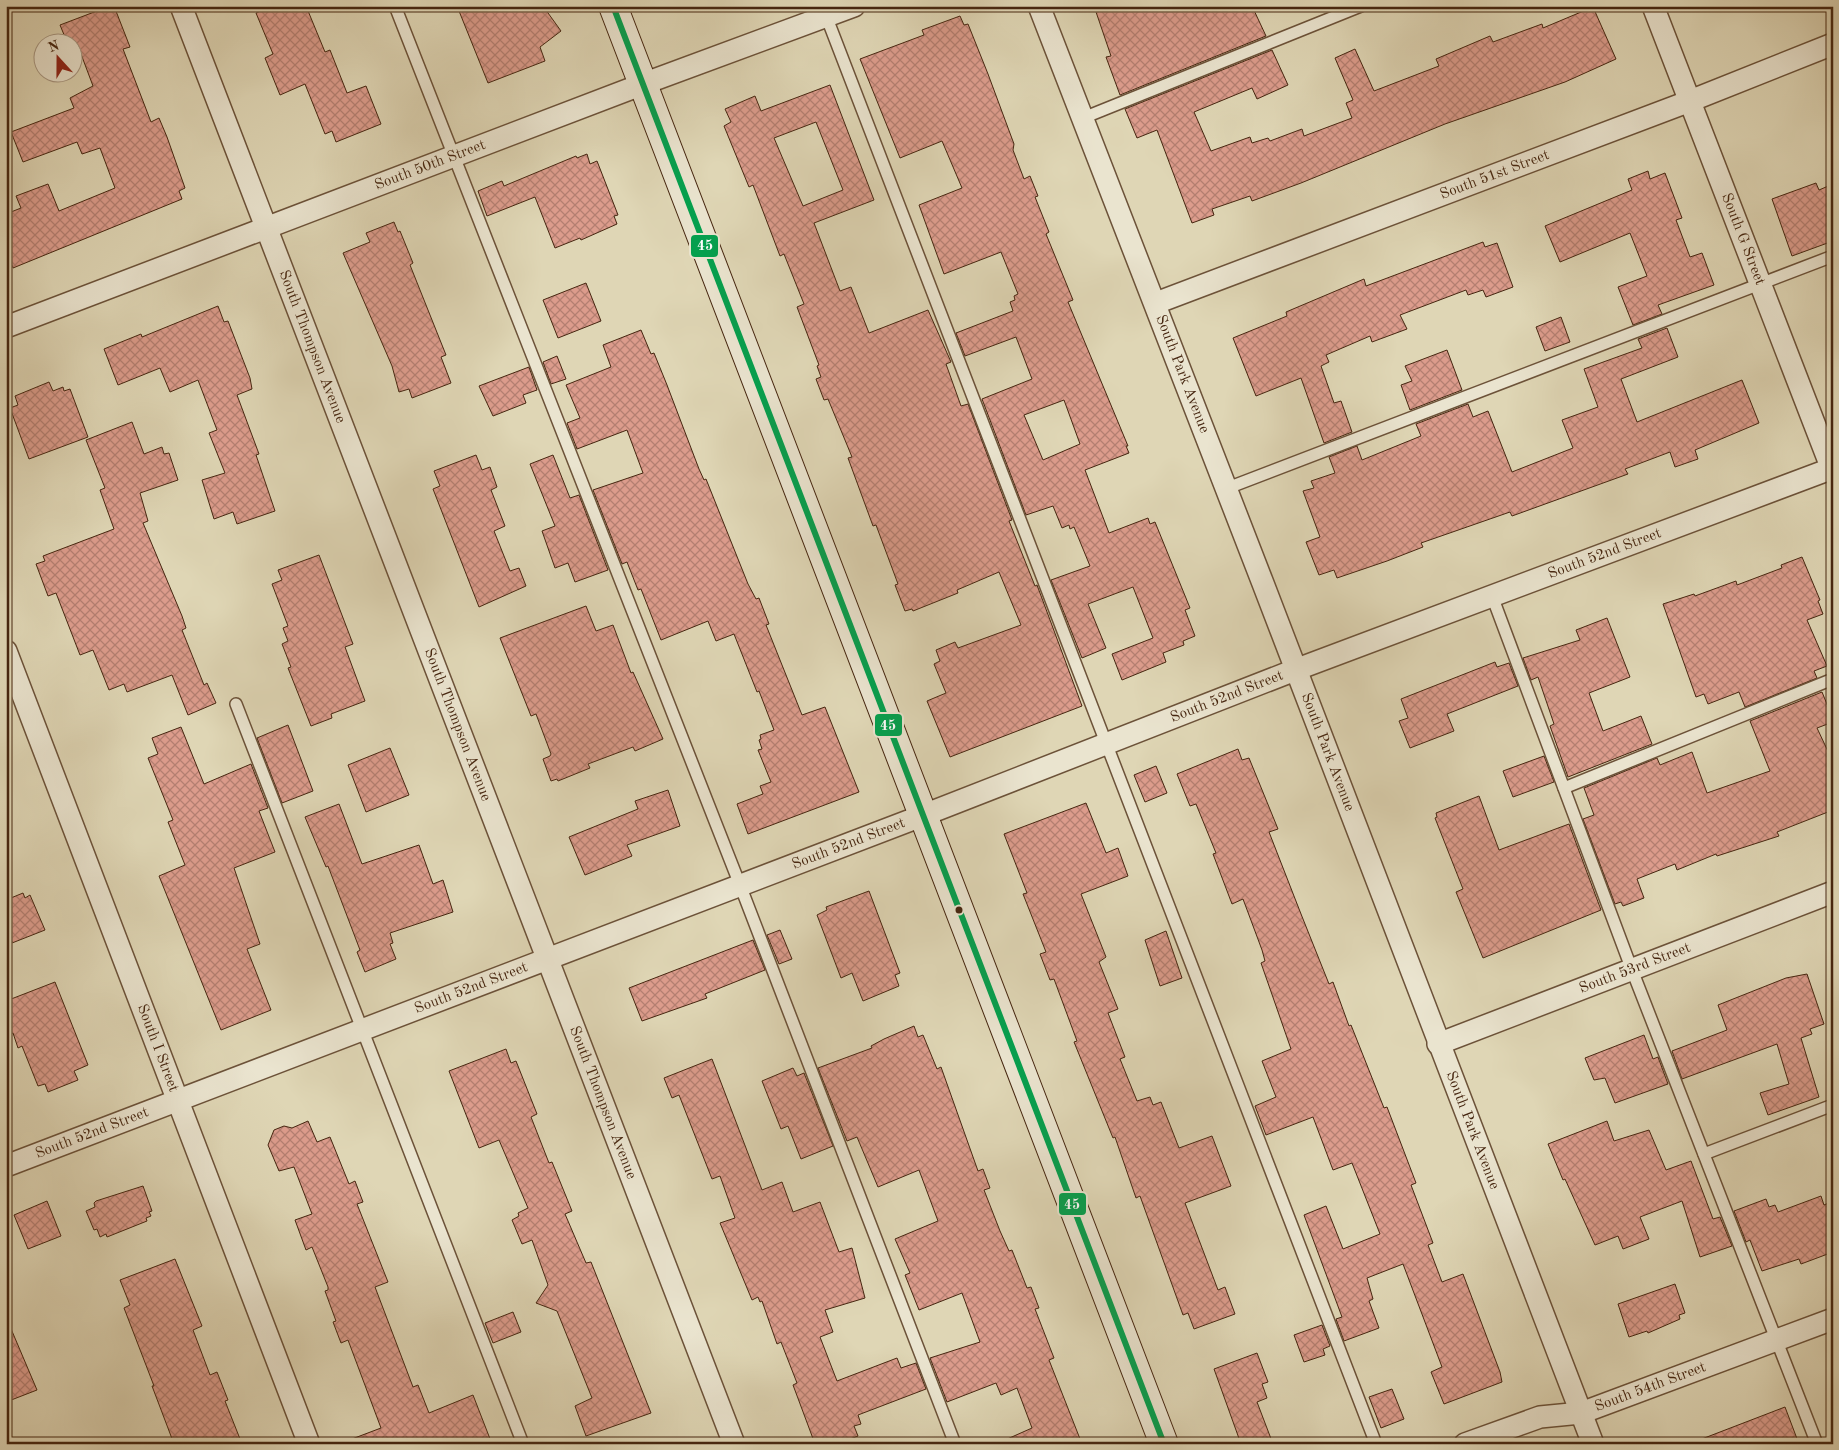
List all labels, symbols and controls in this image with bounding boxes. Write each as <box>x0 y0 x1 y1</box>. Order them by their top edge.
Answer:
north arrow <box>32 32 82 82</box>
text: N <box>46 38 61 55</box>
street label: South 50th Street <box>373 137 488 193</box>
street label: South 51st Street <box>1438 147 1551 202</box>
street label: South G Street <box>1719 191 1768 287</box>
line badge: 45 <box>690 234 719 258</box>
text: 45 <box>697 239 713 253</box>
street label: South Thompson Avenue <box>276 268 348 425</box>
street label: South Park Avenue <box>1153 313 1212 435</box>
street label: South 52nd Street <box>1546 526 1663 582</box>
street label: South Thompson Avenue <box>421 646 494 803</box>
street label: South 52nd Street <box>1168 668 1285 725</box>
street label: South Park Avenue <box>1298 691 1357 813</box>
line badge: 45 <box>874 713 903 737</box>
text: 45 <box>880 719 896 733</box>
street label: South 52nd Street <box>790 815 907 872</box>
unlabelled marker <box>954 905 964 915</box>
street label: South 53rd Street <box>1577 940 1693 996</box>
street label: South 52nd Street <box>413 960 530 1017</box>
street label: South I Street <box>134 1002 181 1094</box>
street label: South Thompson Avenue <box>567 1024 639 1181</box>
street label: South Park Avenue <box>1443 1069 1502 1192</box>
street label: South 52nd Street <box>33 1105 151 1162</box>
line badge: 45 <box>1058 1192 1087 1216</box>
text: 45 <box>1064 1198 1080 1212</box>
street label: South 54th Street <box>1593 1360 1708 1415</box>

